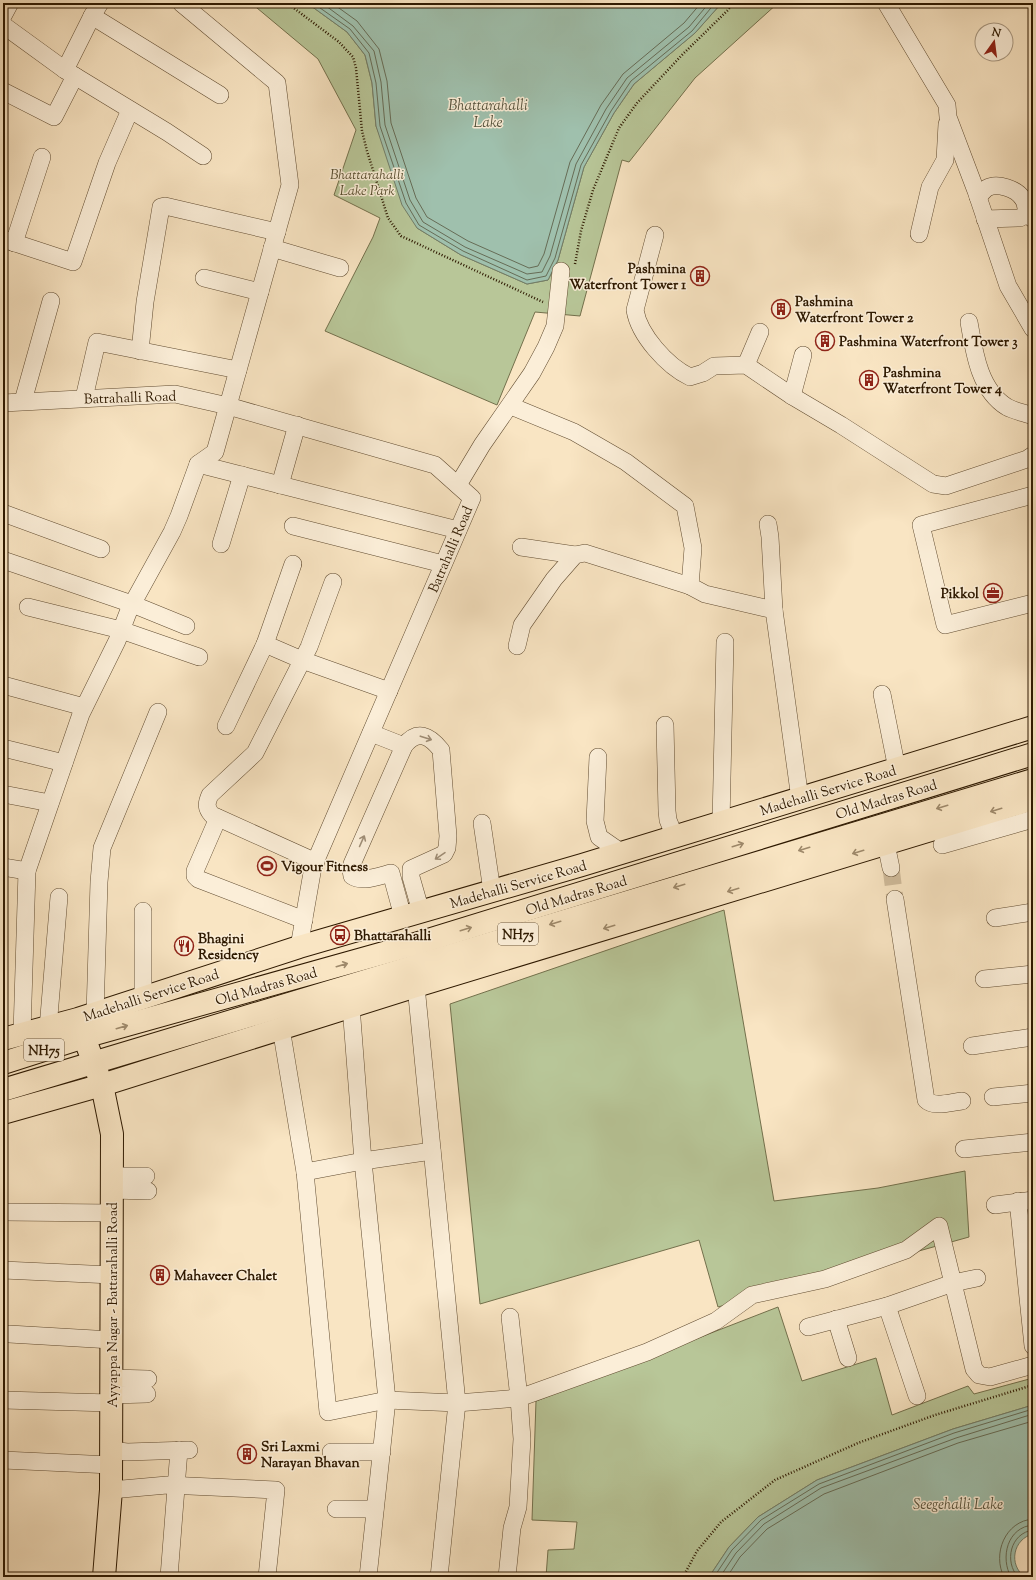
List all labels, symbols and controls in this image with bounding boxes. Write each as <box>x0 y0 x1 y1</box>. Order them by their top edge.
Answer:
north arrow <box>974 22 1014 62</box>
text: N <box>989 24 1003 42</box>
water label: Bhattarahalli Lake <box>448 96 528 134</box>
park label: Bhattarahalli Lake Park <box>330 166 405 202</box>
place label: Pashmina Waterfront Tower 1 <box>569 260 687 296</box>
building icon: Pashmina Waterfront Tower 1 <box>689 265 711 287</box>
place label: Pashmina Waterfront Tower 2 <box>795 293 914 329</box>
building icon: Pashmina Waterfront Tower 2 <box>770 298 792 320</box>
building icon: Pashmina Waterfront Tower 3 <box>814 330 836 352</box>
place label: Pashmina Waterfront Tower 3 <box>839 333 1018 353</box>
place label: Pashmina Waterfront Tower 4 <box>883 364 1002 400</box>
building icon: Pashmina Waterfront Tower 4 <box>858 369 880 391</box>
street label: Batrahalli Road <box>83 387 177 411</box>
street label: Batrahalli Road <box>425 503 479 596</box>
office icon: Pikkol <box>982 582 1004 604</box>
place label: Pikkol <box>941 585 979 605</box>
one-way arrow <box>419 735 432 742</box>
street label: Madehalli Service Road <box>758 762 899 822</box>
street label: Old Madras Road <box>833 776 940 826</box>
one-way arrow <box>936 804 949 811</box>
one-way arrow <box>989 807 1002 814</box>
one-way arrow <box>359 835 366 847</box>
one-way arrow <box>731 841 744 848</box>
one-way arrow <box>798 846 811 853</box>
one-way arrow <box>852 849 865 856</box>
one-way arrow <box>434 852 445 860</box>
sports icon: Vigour Fitness <box>256 855 278 877</box>
street label: Madehalli Service Road <box>448 857 589 915</box>
place label: Vigour Fitness <box>281 858 368 878</box>
street label: Old Madras Road <box>523 872 630 922</box>
one-way arrow <box>673 883 686 890</box>
one-way arrow <box>727 887 740 894</box>
one-way arrow <box>549 920 562 927</box>
road number: NH75 <box>498 923 538 945</box>
bus stop icon: Bhattarahalli <box>329 924 351 946</box>
one-way arrow <box>460 924 472 932</box>
one-way arrow <box>603 924 616 931</box>
place label: Bhattarahalli <box>354 927 431 947</box>
place label: Bhagini Residency <box>198 930 259 966</box>
restaurant icon: Bhagini Residency <box>173 935 195 957</box>
one-way arrow <box>335 961 348 968</box>
street label: Old Madras Road <box>213 964 320 1012</box>
street label: Madehalli Service Road <box>81 966 222 1028</box>
one-way arrow <box>115 1022 128 1030</box>
road number: NH75 <box>24 1039 64 1061</box>
street label: Ayyappa Nagar - Battarahalli Road <box>104 1202 124 1408</box>
building icon: Mahaveer Chalet <box>149 1264 171 1286</box>
place label: Mahaveer Chalet <box>174 1267 277 1287</box>
place label: Sri Laxmi Narayan Bhavan <box>261 1438 361 1474</box>
building icon: Sri Laxmi Narayan Bhavan <box>236 1443 258 1465</box>
water label: Seegehalli Lake <box>913 1495 1003 1516</box>

